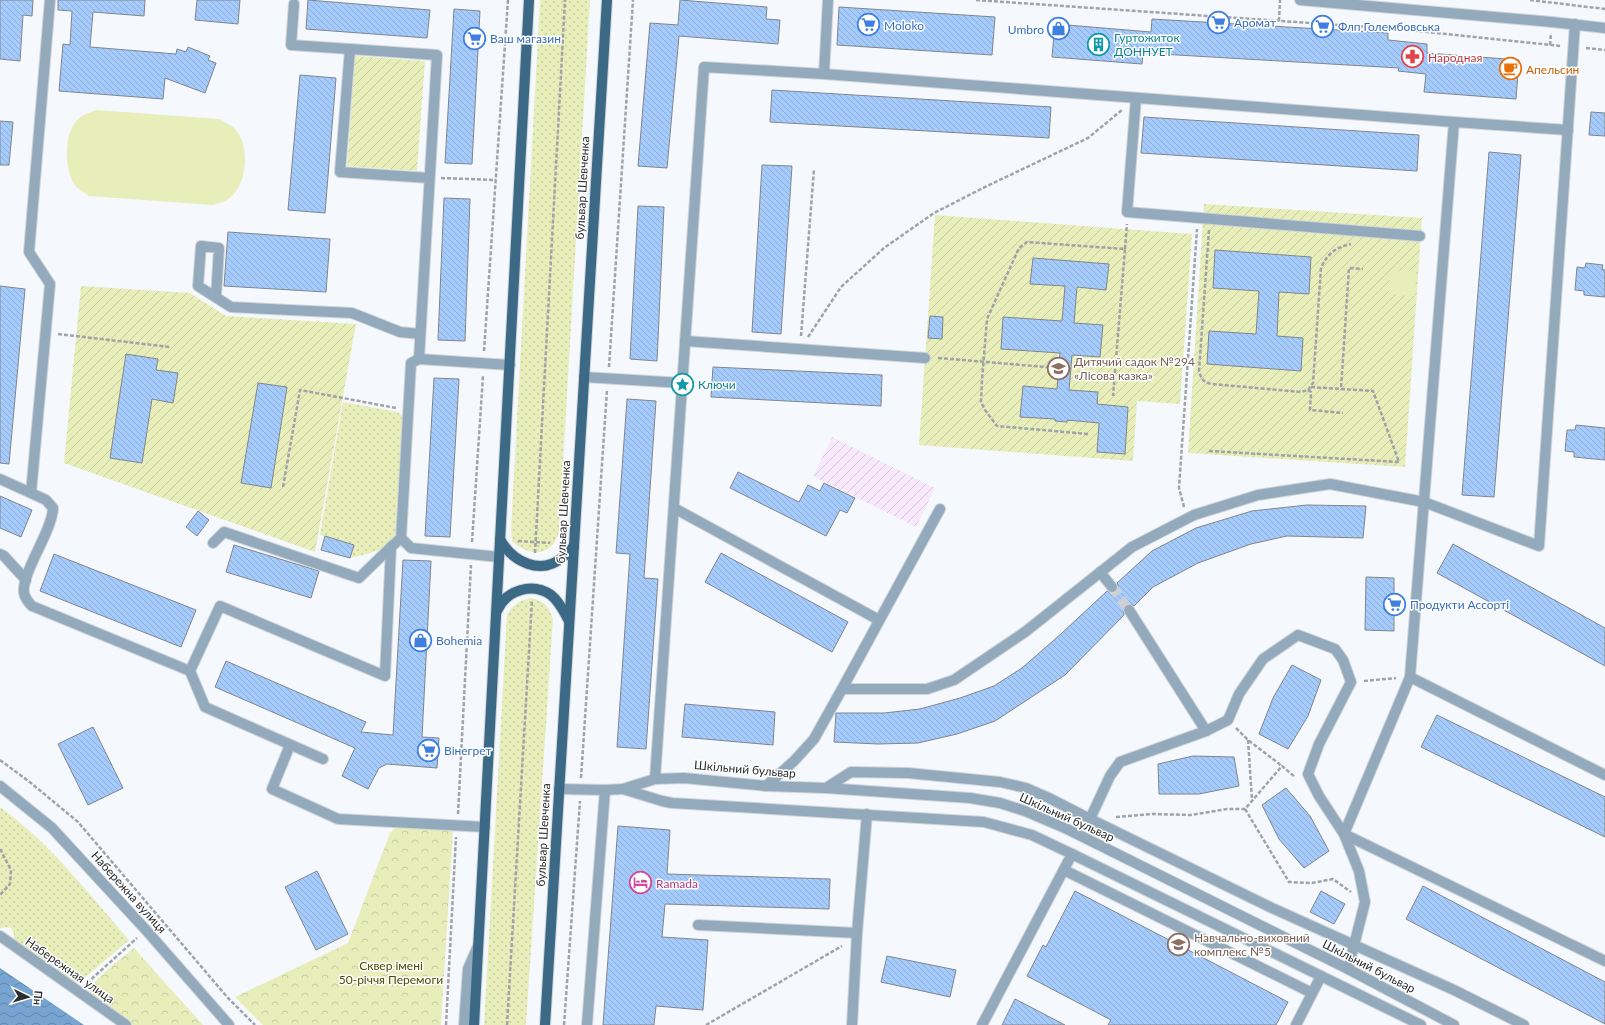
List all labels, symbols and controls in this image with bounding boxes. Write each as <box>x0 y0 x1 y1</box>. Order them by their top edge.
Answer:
supermarket icon: Аромат <box>1206 9 1232 35</box>
supermarket icon: Moloko <box>856 12 882 38</box>
supermarket icon: Флп Голембовська <box>1309 13 1335 39</box>
place label: Аромат <box>1234 15 1276 30</box>
shop icon: Umbro <box>1046 16 1072 42</box>
place label: Moloko <box>884 18 924 33</box>
place label: Флп Голембовська <box>1338 19 1440 34</box>
place label: Umbro <box>1008 22 1044 37</box>
supermarket icon: Ваш магазин <box>462 25 488 51</box>
place label: Гуртожиток ДОННУЕТ <box>1114 30 1180 59</box>
place label: Ваш магазин <box>490 31 561 46</box>
building icon: Гуртожиток ДОННУЕТ <box>1086 31 1112 57</box>
pharmacy icon: Народная <box>1400 44 1426 70</box>
place label: Народная <box>1428 50 1482 65</box>
cafe icon: Апельсин <box>1498 56 1524 82</box>
place label: Апельсин <box>1526 62 1579 77</box>
street label: бульвар Шевченка <box>572 136 592 240</box>
place label: Дитячий садок №294 «Лісова казка» <box>1074 354 1195 383</box>
school or university icon: Дитячий садок №294 «Лісова казка» <box>1046 355 1072 381</box>
place icon: Ключи <box>669 371 695 397</box>
place label: Ключи <box>698 377 736 392</box>
street label: бульвар Шевченка <box>553 460 573 564</box>
supermarket icon: Продукти Ассорті <box>1381 591 1407 617</box>
place label: Продукти Ассорті <box>1410 597 1509 612</box>
shop icon: Bohemia <box>408 627 434 653</box>
place label: Bohemia <box>436 633 482 648</box>
supermarket icon: Вінегрет <box>415 737 441 763</box>
place label: Вінегрет <box>444 743 492 758</box>
street label: Шкільний бульвар <box>693 757 797 781</box>
street label: бульвар Шевченка <box>533 783 553 887</box>
street label: Шкільний бульвар <box>1017 789 1117 845</box>
street label: Набережна вулиця <box>88 848 170 936</box>
hotel icon: Ramada <box>627 870 653 896</box>
place label: Ramada <box>656 876 698 891</box>
place label: Навчально-виховний комплекс №5 <box>1194 930 1310 959</box>
school or university icon: Навчально-виховний комплекс №5 <box>1165 931 1191 957</box>
street label: Набережная улица <box>23 934 117 1006</box>
street label: Шкільний бульвар <box>1320 936 1418 996</box>
park label: Сквер імені 50-річчя Перемоги <box>339 958 443 987</box>
north arrow <box>8 977 48 1017</box>
text: Пн <box>31 990 46 1006</box>

